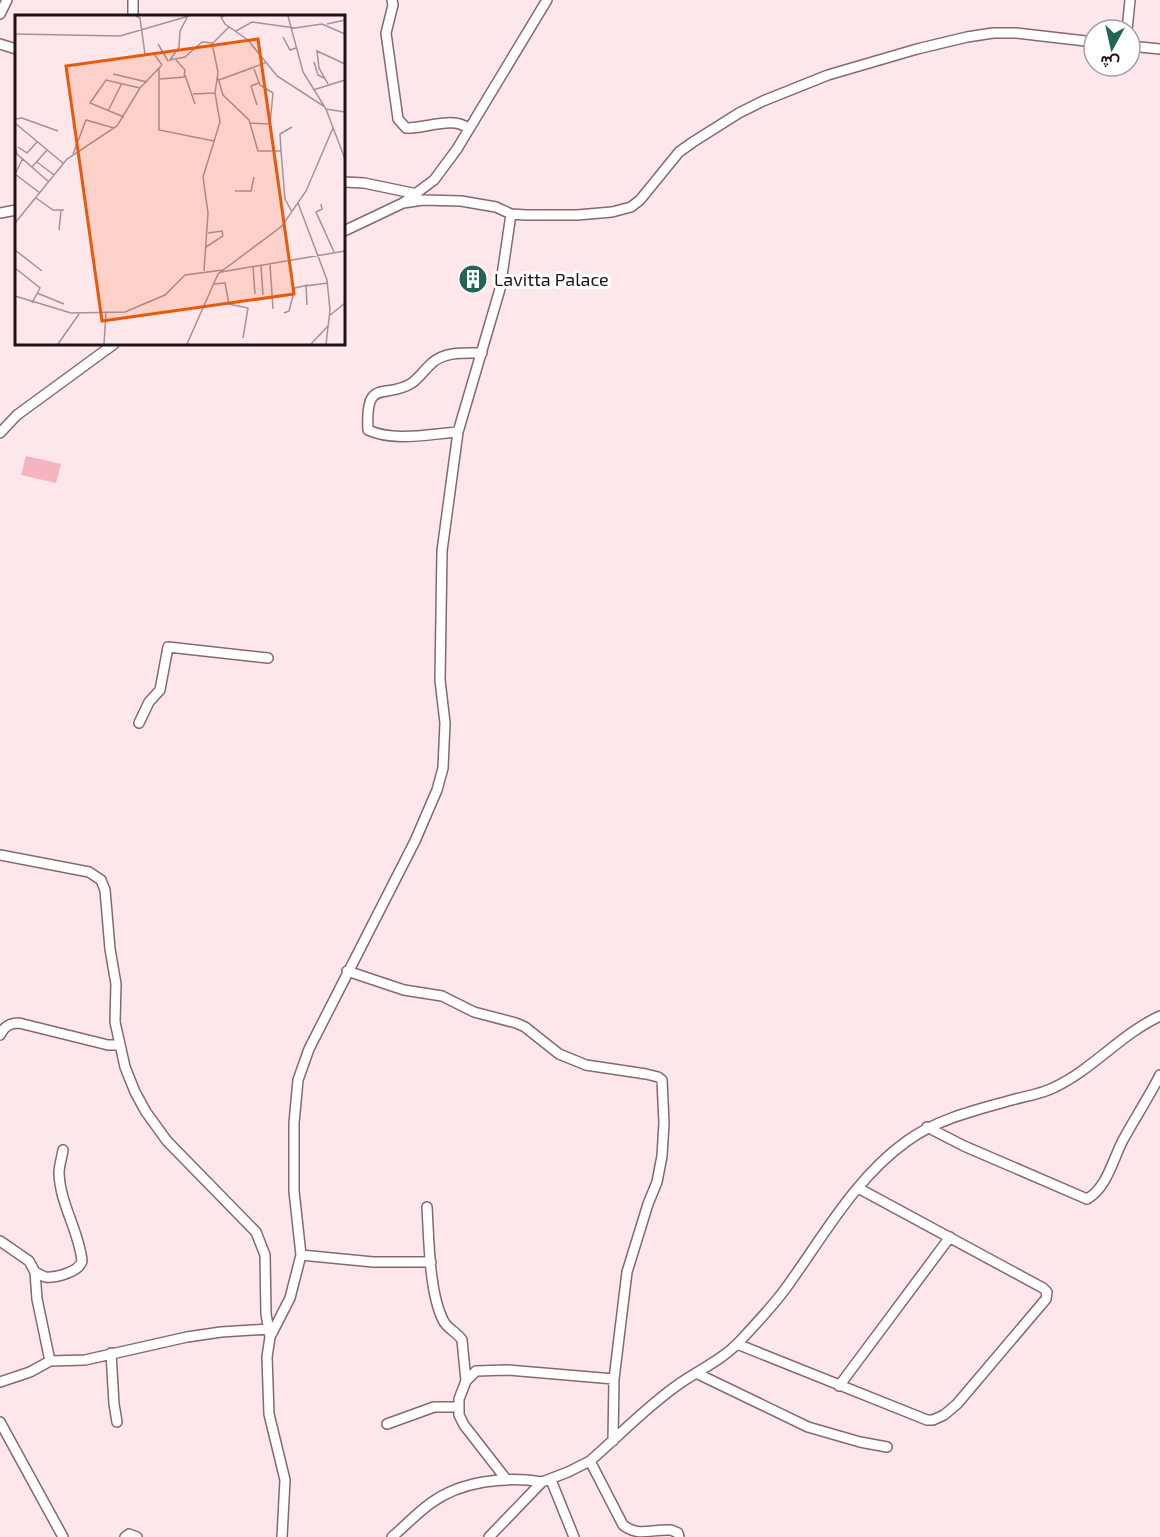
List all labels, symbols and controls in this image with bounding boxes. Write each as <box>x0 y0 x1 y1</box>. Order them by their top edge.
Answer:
inset map <box>15 15 345 345</box>
north arrow <box>1082 18 1142 78</box>
text: ش <box>1099 52 1121 74</box>
building icon: Lavitta Palace <box>457 263 489 295</box>
place label: Lavitta Palace <box>494 268 609 290</box>

